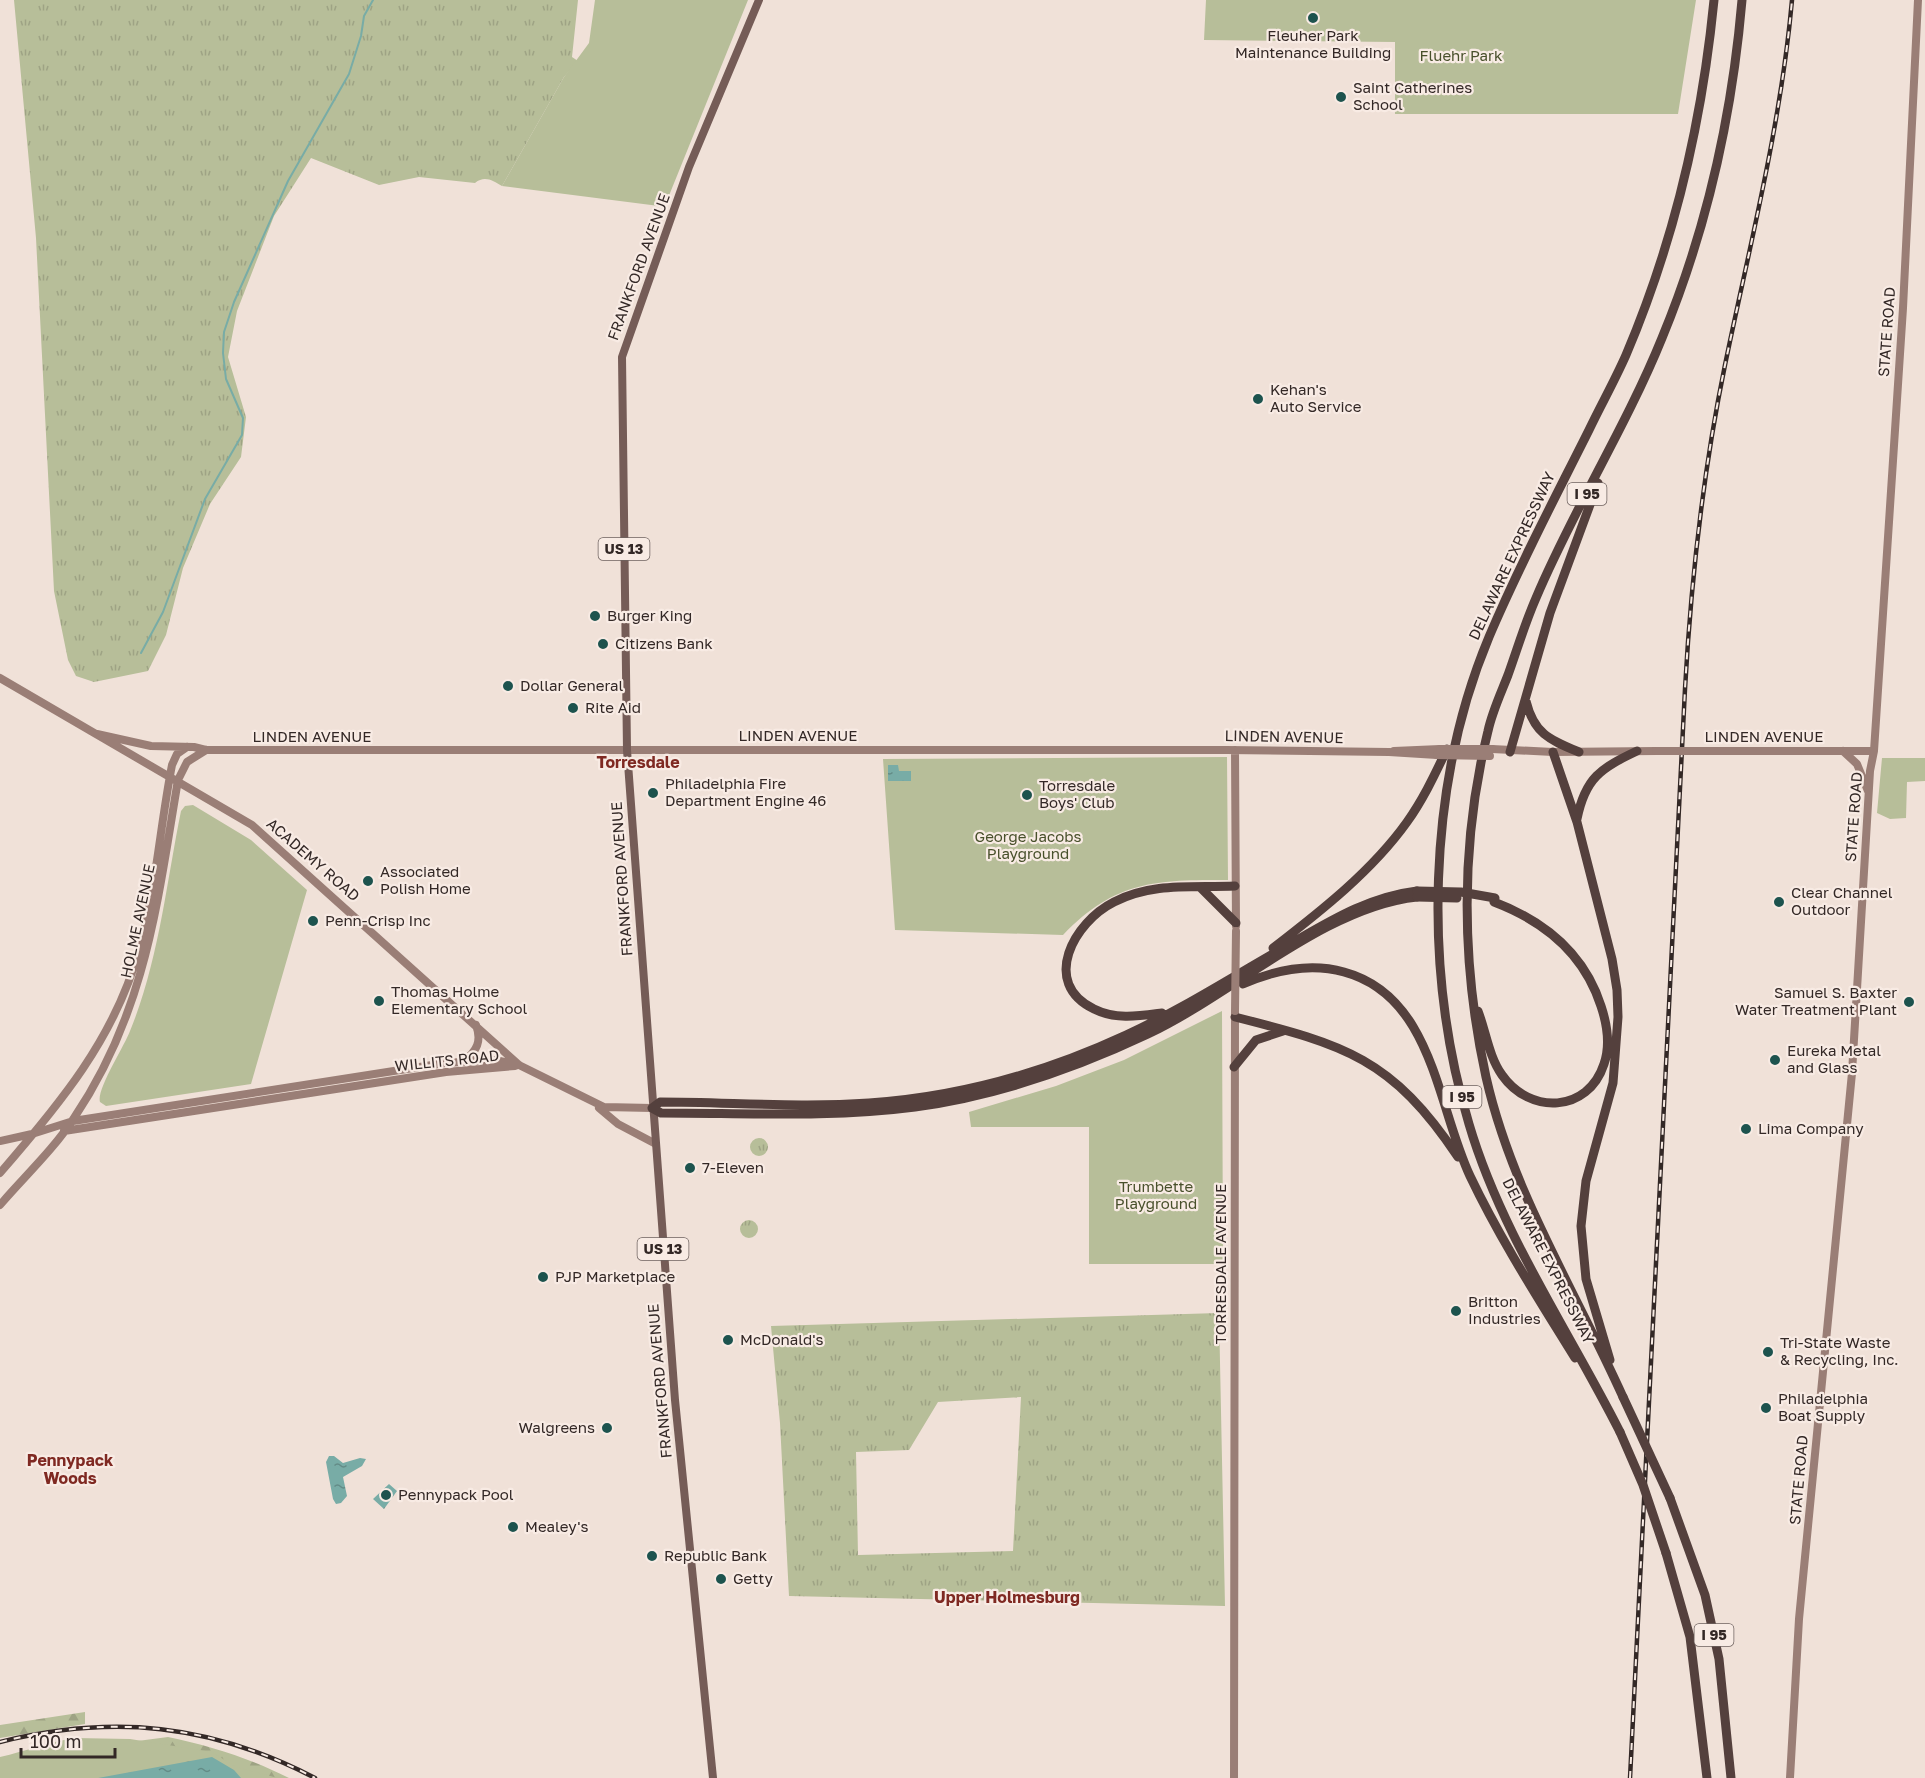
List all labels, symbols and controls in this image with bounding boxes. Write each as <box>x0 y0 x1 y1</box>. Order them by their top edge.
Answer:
marker: Fleuher Park Maintenance Building <box>1306 11 1320 25</box>
place label: Fleuher Park Maintenance Building <box>1235 26 1391 61</box>
park label: Fluehr Park <box>1420 46 1503 64</box>
place label: Saint Catherines School <box>1353 78 1472 113</box>
marker: Saint Catherines School <box>1334 90 1348 104</box>
street label: FRANKFORD AVENUE <box>603 191 673 342</box>
street label: STATE ROAD <box>1874 286 1898 378</box>
place label: Kehan's Auto Service <box>1270 380 1362 415</box>
marker: Kehan's Auto Service <box>1251 392 1265 406</box>
street label: DELAWARE EXPRESSWAY <box>1464 468 1558 642</box>
road number: I 95 <box>1568 483 1606 505</box>
road number: US 13 <box>598 538 650 560</box>
place label: Burger King <box>607 606 692 624</box>
marker: Burger King <box>588 609 602 623</box>
place label: Citizens Bank <box>615 634 713 652</box>
marker: Citizens Bank <box>596 637 610 651</box>
place label: Dollar General <box>520 676 624 694</box>
marker: Dollar General <box>501 679 515 693</box>
place label: Rite Aid <box>585 698 641 716</box>
marker: Rite Aid <box>566 701 580 715</box>
street label: LINDEN AVENUE <box>739 726 857 744</box>
street label: LINDEN AVENUE <box>1224 726 1344 746</box>
street label: LINDEN AVENUE <box>253 727 371 745</box>
street label: LINDEN AVENUE <box>1705 727 1823 745</box>
district label: Torresdale <box>596 752 680 772</box>
street label: STATE ROAD <box>1841 771 1865 863</box>
place label: Philadelphia Fire Department Engine 46 <box>665 774 826 809</box>
place label: Torresdale Boys' Club <box>1039 776 1116 811</box>
marker: Philadelphia Fire Department Engine 46 <box>646 786 660 800</box>
marker: Torresdale Boys' Club <box>1020 788 1034 802</box>
street label: FRANKFORD AVENUE <box>607 801 635 957</box>
street label: ACADEMY ROAD <box>264 814 364 904</box>
park label: George Jacobs Playground <box>975 827 1081 862</box>
street label: HOLME AVENUE <box>116 862 158 980</box>
place label: Associated Polish Home <box>380 862 471 897</box>
marker: Associated Polish Home <box>361 874 375 888</box>
place label: Clear Channel Outdoor <box>1791 883 1893 918</box>
marker: Clear Channel Outdoor <box>1772 895 1786 909</box>
place label: Penn-Crisp Inc <box>325 911 431 929</box>
marker: Penn-Crisp Inc <box>306 914 320 928</box>
place label: Thomas Holme Elementary School <box>391 982 527 1017</box>
place label: Samuel S. Baxter Water Treatment Plant <box>1735 983 1897 1018</box>
marker: Thomas Holme Elementary School <box>372 994 386 1008</box>
marker: Samuel S. Baxter Water Treatment Plant <box>1902 995 1916 1009</box>
place label: Eureka Metal and Glass <box>1787 1041 1881 1076</box>
street label: WILLITS ROAD <box>394 1046 500 1074</box>
marker: Eureka Metal and Glass <box>1768 1053 1782 1067</box>
road number: I 95 <box>1442 1086 1482 1108</box>
place label: Lima Company <box>1758 1119 1864 1137</box>
marker: Lima Company <box>1739 1122 1753 1136</box>
place label: 7-Eleven <box>702 1158 764 1176</box>
marker: 7-Eleven <box>683 1161 697 1175</box>
street label: DELAWARE EXPRESSWAY <box>1499 1175 1599 1347</box>
park label: Trumbette Playground <box>1115 1177 1197 1212</box>
street label: TORRESDALE AVENUE <box>1211 1184 1229 1344</box>
road number: US 13 <box>638 1238 688 1260</box>
place label: PJP Marketplace <box>555 1267 675 1285</box>
marker: PJP Marketplace <box>536 1270 550 1284</box>
place label: Britton Industries <box>1468 1292 1541 1327</box>
street label: FRANKFORD AVENUE <box>643 1303 675 1459</box>
marker: Britton Industries <box>1449 1304 1463 1318</box>
place label: McDonald's <box>740 1330 823 1348</box>
marker: McDonald's <box>721 1333 735 1347</box>
place label: Tri-State Waste & Recycling, Inc. <box>1780 1333 1899 1368</box>
marker: Tri-State Waste & Recycling, Inc. <box>1761 1345 1775 1359</box>
place label: Philadelphia Boat Supply <box>1778 1389 1868 1424</box>
marker: Philadelphia Boat Supply <box>1759 1401 1773 1415</box>
place label: Walgreens <box>519 1418 595 1436</box>
marker: Walgreens <box>600 1421 614 1435</box>
street label: STATE ROAD <box>1785 1434 1811 1526</box>
district label: Pennypack Woods <box>27 1450 114 1488</box>
place label: Pennypack Pool <box>398 1485 514 1503</box>
marker: Pennypack Pool <box>379 1488 393 1502</box>
place label: Mealey's <box>525 1517 588 1535</box>
marker: Mealey's <box>506 1520 520 1534</box>
place label: Republic Bank <box>664 1546 768 1564</box>
marker: Republic Bank <box>645 1549 659 1563</box>
place label: Getty <box>733 1569 773 1587</box>
marker: Getty <box>714 1572 728 1586</box>
district label: Upper Holmesburg <box>934 1587 1080 1607</box>
road number: I 95 <box>1694 1624 1734 1646</box>
scale bar <box>21 1721 116 1759</box>
text: 100 m <box>30 1730 81 1752</box>

